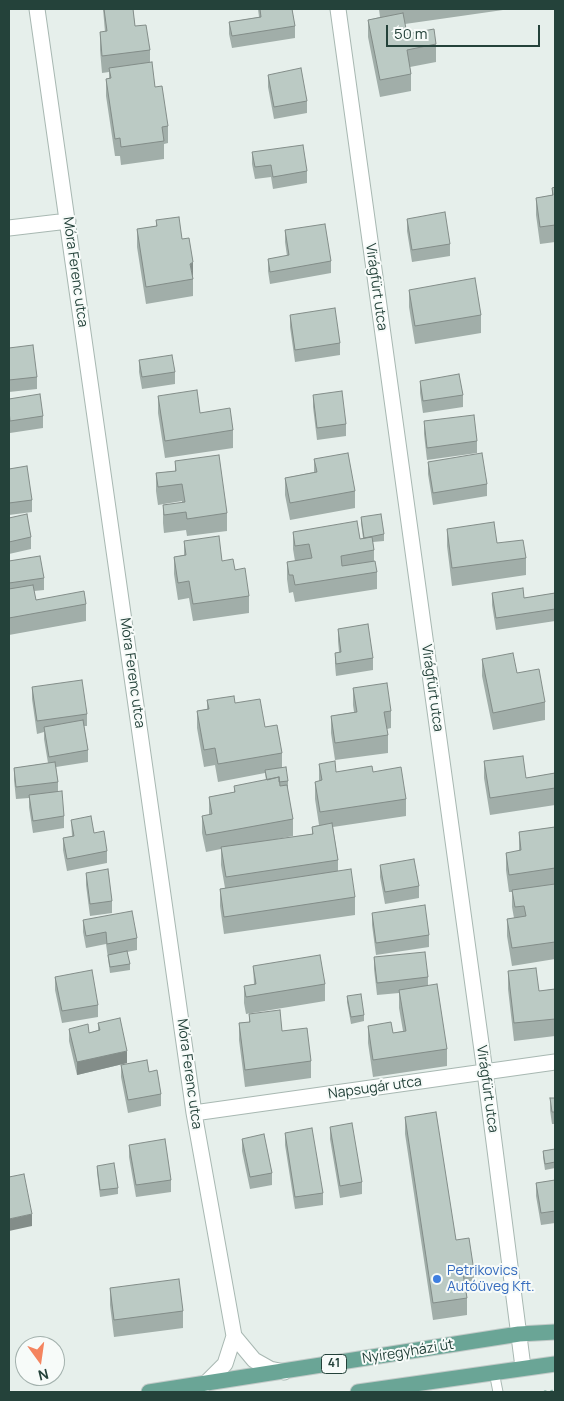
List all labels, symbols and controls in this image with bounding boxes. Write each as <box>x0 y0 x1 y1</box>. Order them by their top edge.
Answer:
scale bar <box>389 15 543 47</box>
text: 50 m <box>394 23 428 44</box>
street label: Móra Ferenc utca <box>59 216 91 328</box>
street label: Virágfürt utca <box>362 242 390 332</box>
street label: Móra Ferenc utca <box>116 617 148 729</box>
street label: Virágfürt utca <box>418 643 446 733</box>
street label: Móra Ferenc utca <box>173 1018 205 1130</box>
street label: Virágfürt utca <box>473 1044 501 1134</box>
street label: Napsugár utca <box>327 1073 423 1103</box>
place label: Petrikovics Autóüveg Kft. <box>447 1263 535 1295</box>
marker: Petrikovics Autóüveg Kft. <box>431 1273 443 1285</box>
north arrow <box>15 1336 65 1386</box>
street label: Nyíregyházi út <box>361 1336 455 1368</box>
road number: 41 <box>322 1355 346 1374</box>
text: N <box>36 1365 51 1386</box>

